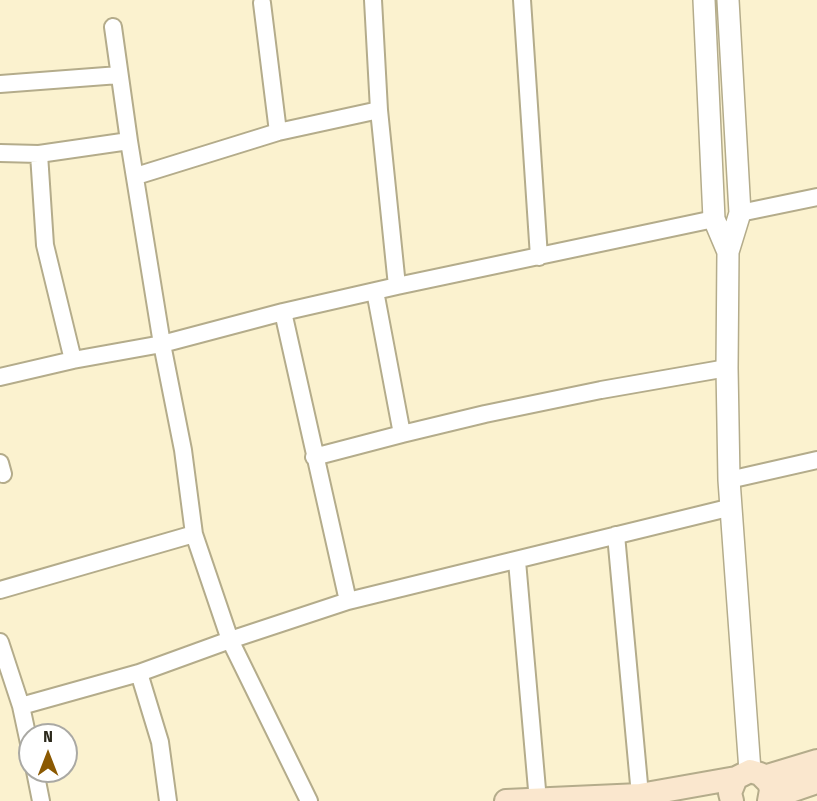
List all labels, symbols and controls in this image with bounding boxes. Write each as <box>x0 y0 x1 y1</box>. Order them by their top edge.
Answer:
north arrow <box>18 723 78 783</box>
text: N <box>43 727 53 746</box>

